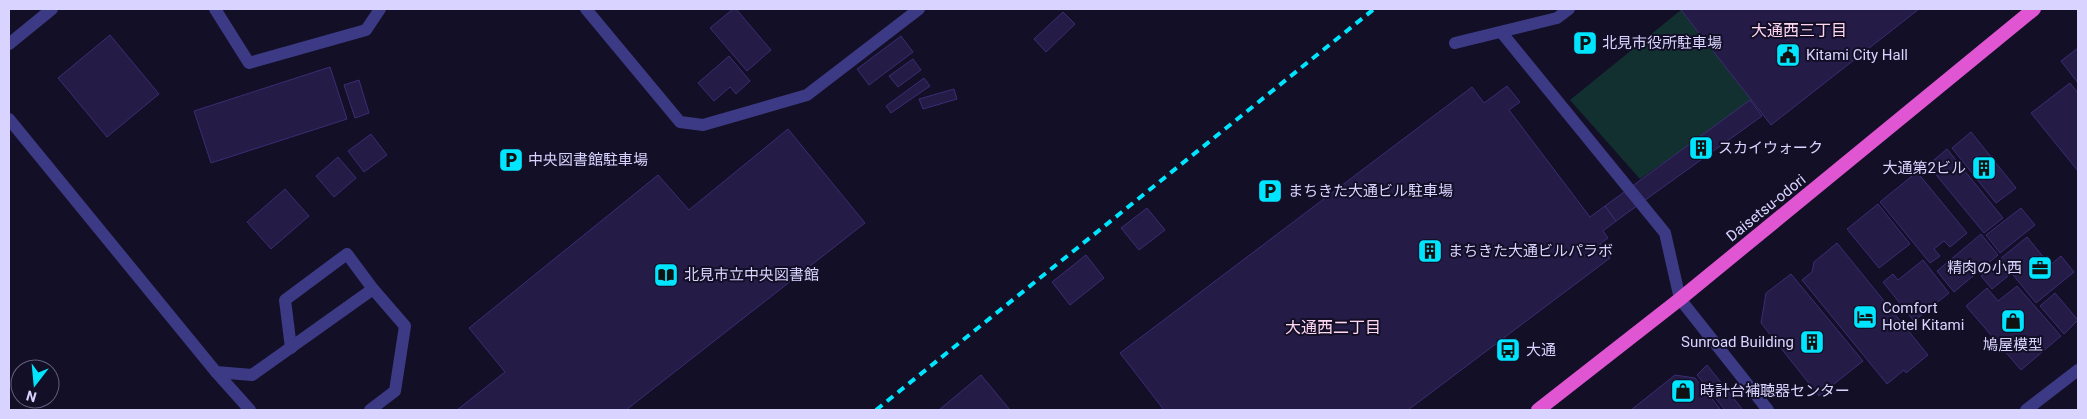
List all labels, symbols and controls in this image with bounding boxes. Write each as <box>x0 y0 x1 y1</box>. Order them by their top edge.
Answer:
district label: 大通西三丁目 <box>1751 21 1847 40</box>
parking icon: 北見市役所駐車場 <box>1572 30 1598 56</box>
place label: 北見市役所駐車場 <box>1602 34 1722 52</box>
public building icon: Kitami City Hall <box>1775 42 1801 68</box>
place label: Kitami City Hall <box>1806 46 1908 64</box>
building icon: スカイウォーク <box>1688 135 1714 161</box>
place label: スカイウォーク <box>1718 139 1823 157</box>
parking icon: 中央図書館駐車場 <box>498 147 524 173</box>
place label: 中央図書館駐車場 <box>528 151 648 169</box>
building icon: 大通第2ビル <box>1971 155 1997 181</box>
place label: 大通第2ビル <box>1883 159 1966 177</box>
street label: Daisetsu-odori <box>1723 171 1809 245</box>
parking icon: まちきた大通ビル駐車場 <box>1257 178 1283 204</box>
place label: まちきた大通ビル駐車場 <box>1288 182 1453 200</box>
building icon: まちきた大通ビルパラボ <box>1417 238 1443 264</box>
place label: まちきた大通ビルパラボ <box>1448 242 1613 260</box>
office icon: 精肉の小西 <box>2027 255 2053 281</box>
place label: 精肉の小西 <box>1947 259 2022 277</box>
library icon: 北見市立中央図書館 <box>653 262 679 288</box>
place label: 北見市立中央図書館 <box>684 266 819 284</box>
place label: Comfort Hotel Kitami <box>1882 299 1964 334</box>
hotel icon: Comfort Hotel Kitami <box>1852 304 1878 330</box>
shop icon: 鳩屋模型 <box>2000 308 2026 334</box>
district label: 大通西二丁目 <box>1285 318 1381 337</box>
building icon: Sunroad Building <box>1799 329 1825 355</box>
place label: Sunroad Building <box>1681 333 1794 351</box>
place label: 鳩屋模型 <box>1983 336 2043 354</box>
bus stop icon: 大通 <box>1495 337 1521 363</box>
place label: 大通 <box>1526 341 1556 359</box>
north arrow <box>10 359 60 409</box>
shop icon: 時計台補聴器センター <box>1670 378 1696 404</box>
place label: 時計台補聴器センター <box>1700 382 1850 400</box>
text: N <box>24 387 38 406</box>

